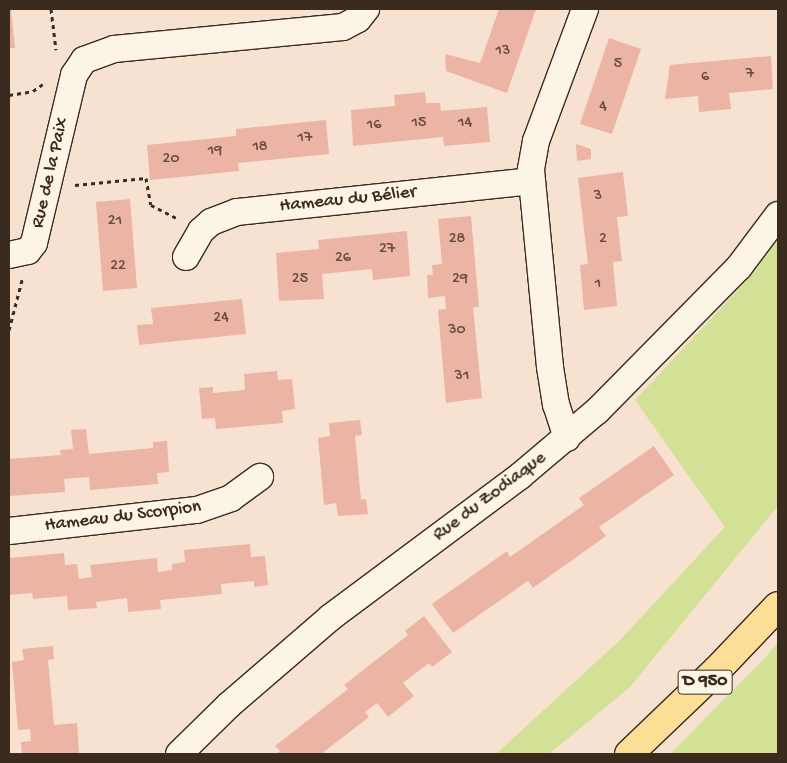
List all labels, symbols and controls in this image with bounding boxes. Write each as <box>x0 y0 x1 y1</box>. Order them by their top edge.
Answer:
house number: 13 <box>496 42 510 62</box>
house number: 5 <box>614 55 622 75</box>
house number: 7 <box>746 65 754 85</box>
house number: 6 <box>701 68 709 88</box>
house number: 4 <box>599 98 607 118</box>
house number: 15 <box>412 114 426 134</box>
house number: 14 <box>458 114 472 134</box>
street label: Rue de la Paix <box>27 115 75 231</box>
house number: 16 <box>367 116 381 136</box>
house number: 17 <box>298 129 312 149</box>
house number: 18 <box>252 138 268 158</box>
house number: 19 <box>208 142 222 162</box>
house number: 20 <box>163 150 179 170</box>
street label: Hameau du Bélier <box>278 181 418 219</box>
house number: 3 <box>594 187 602 207</box>
house number: 21 <box>108 212 122 232</box>
house number: 28 <box>449 230 465 250</box>
house number: 2 <box>599 230 607 250</box>
house number: 27 <box>379 240 395 260</box>
house number: 26 <box>335 249 351 269</box>
house number: 22 <box>110 257 126 277</box>
house number: 25 <box>292 270 308 290</box>
house number: 29 <box>452 270 468 290</box>
house number: 1 <box>595 275 601 295</box>
house number: 24 <box>213 309 229 329</box>
house number: 30 <box>448 321 466 341</box>
house number: 31 <box>455 367 469 387</box>
street label: Rue du Zodiaque <box>429 447 551 547</box>
street label: Hameau du Scorpion <box>43 496 203 538</box>
road number: D 950 <box>678 666 732 698</box>

